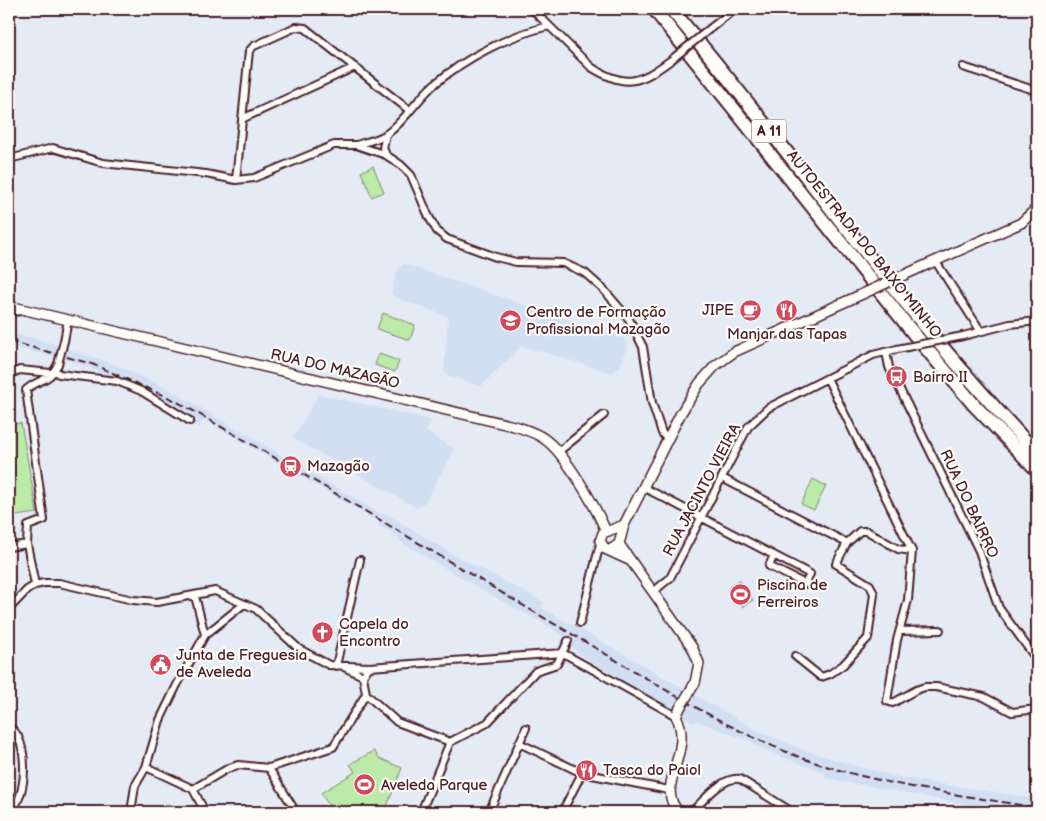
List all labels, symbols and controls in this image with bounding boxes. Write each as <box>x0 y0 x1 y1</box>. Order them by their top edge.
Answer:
road number: A 11 <box>752 120 786 142</box>
street label: AUTOESTRADA DO BAIXO MINHO <box>782 146 946 342</box>
cafe icon: JIPE <box>738 298 762 322</box>
restaurant icon: Manjar das Tapas <box>775 299 799 323</box>
place label: JIPE <box>702 301 734 320</box>
place label: Centro de Formação Profissional Mazagão <box>526 303 670 339</box>
school or university icon: Centro de Formação Profissional Mazagão <box>498 309 522 333</box>
place label: Manjar das Tapas <box>727 325 848 344</box>
street label: RUA DO MAZAGÃO <box>269 345 401 393</box>
bus stop icon: Bairro II <box>885 365 909 389</box>
place label: Bairro II <box>913 368 968 387</box>
street label: RUA JACINTO VIEIRA <box>659 420 745 560</box>
street label: RUA DO BAIRRO <box>936 447 1002 561</box>
station icon: Mazagão <box>279 454 303 478</box>
place label: Mazagão <box>307 457 370 476</box>
place label: Piscina de Ferreiros <box>757 576 827 612</box>
sports icon: Piscina de Ferreiros <box>729 582 753 606</box>
place label: Capela do Encontro <box>339 615 409 651</box>
church icon: Capela do Encontro <box>311 621 335 645</box>
place label: Junta de Freguesia de Aveleda <box>176 646 307 682</box>
public building icon: Junta de Freguesia de Aveleda <box>148 652 172 676</box>
restaurant icon: Tasca do Paiol <box>575 758 599 782</box>
place label: Tasca do Paiol <box>603 761 701 780</box>
sports icon: Aveleda Parque <box>353 773 377 797</box>
place label: Aveleda Parque <box>381 776 488 795</box>

